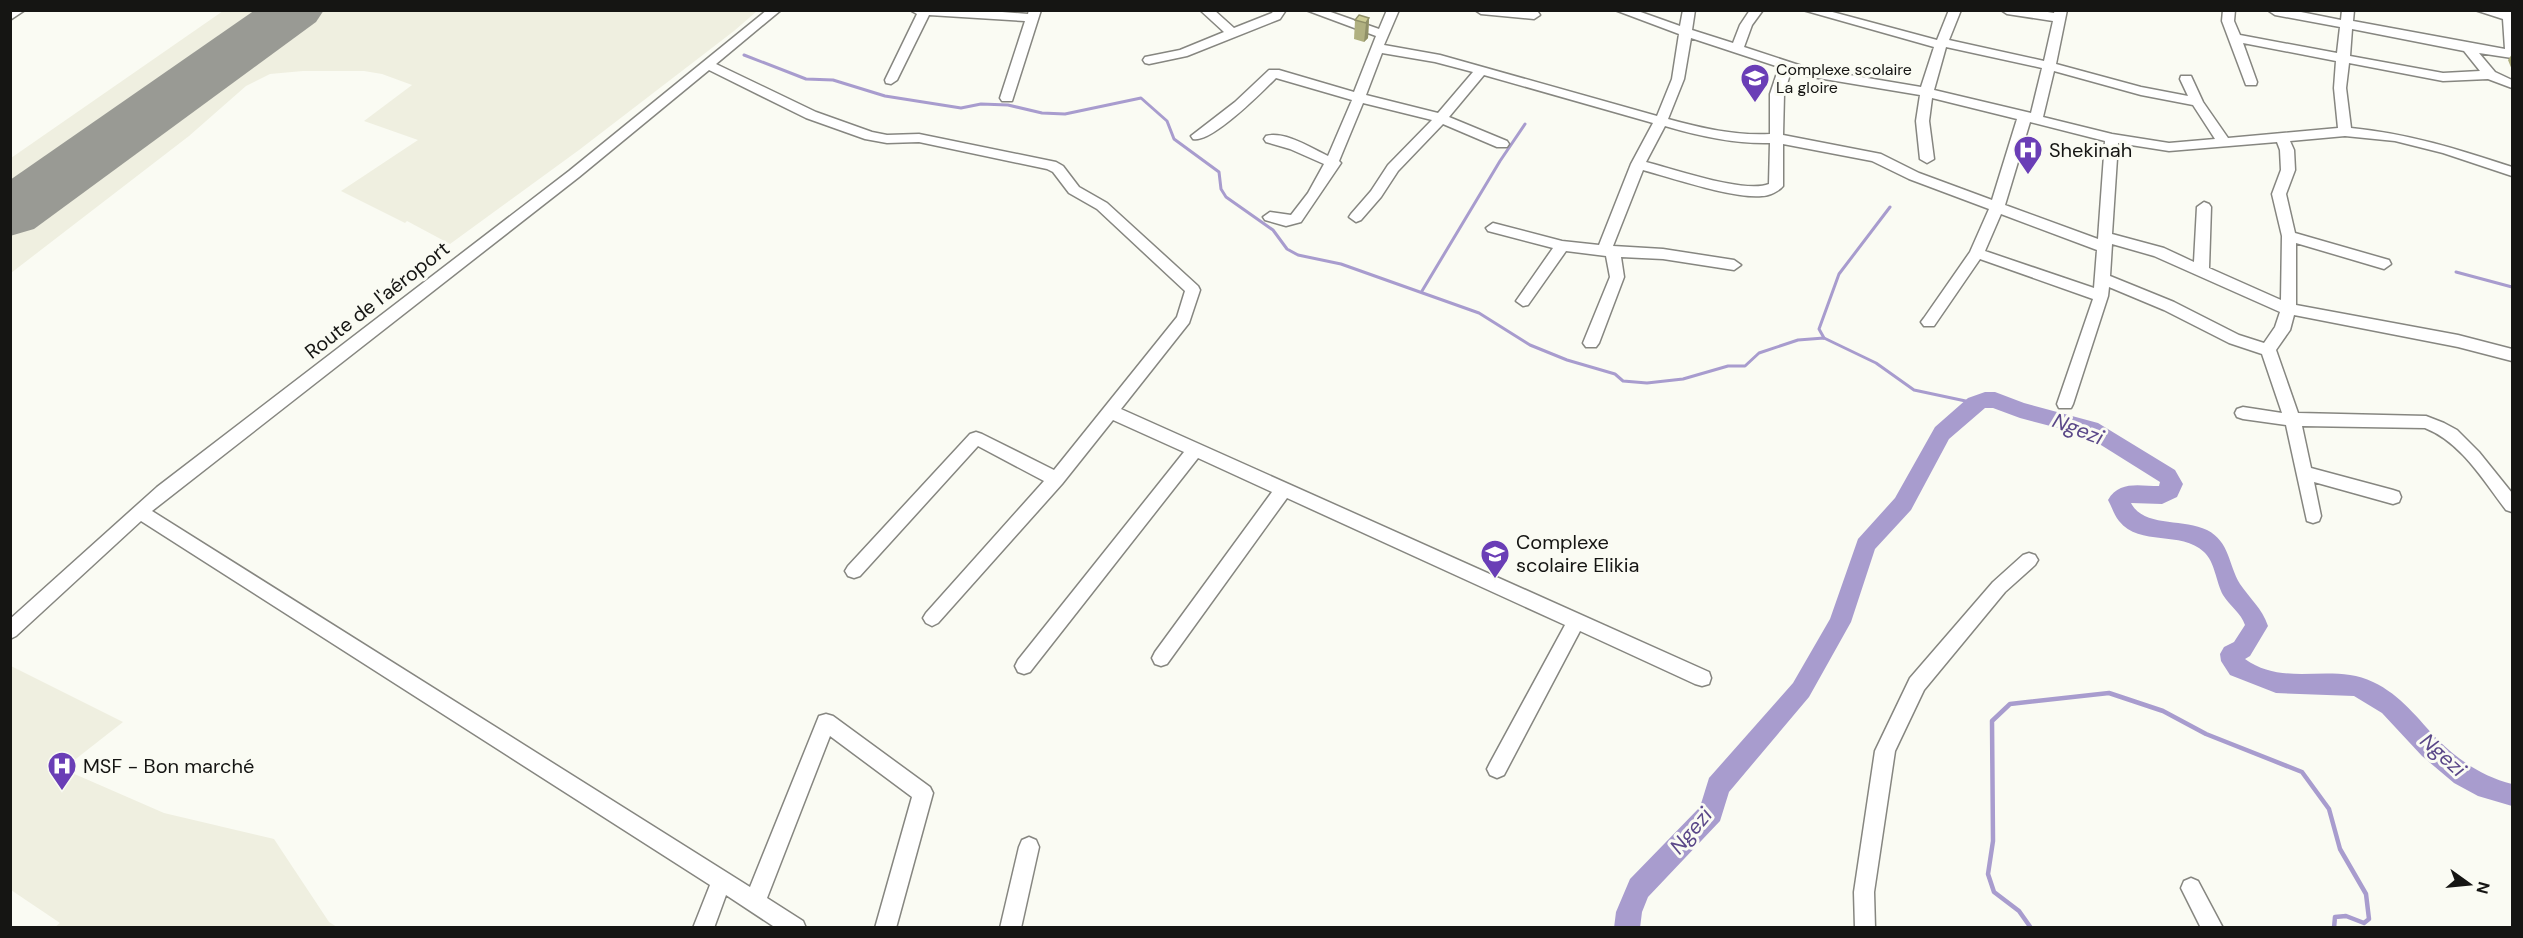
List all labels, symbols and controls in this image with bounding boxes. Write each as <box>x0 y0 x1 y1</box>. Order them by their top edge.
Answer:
place label: Complexe scolaire La gloire <box>1776 59 1912 98</box>
school or university icon: Complexe scolaire La gloire <box>1739 62 1771 104</box>
hospital icon: Shekinah <box>2012 134 2044 176</box>
place label: Shekinah <box>2049 137 2132 163</box>
street label: Route de l'aéroport <box>299 235 455 365</box>
water label: Ngezi <box>2048 407 2108 452</box>
place label: Complexe scolaire Elikia <box>1516 529 1640 578</box>
school or university icon: Complexe scolaire Elikia <box>1479 538 1511 580</box>
water label: Ngezi <box>2414 727 2473 784</box>
hospital icon: MSF - Bon marché <box>46 750 78 792</box>
place label: MSF - Bon marché <box>83 753 254 779</box>
water label: Ngezi <box>1663 801 1719 860</box>
north arrow <box>2439 854 2499 914</box>
text: N <box>2471 879 2495 896</box>

